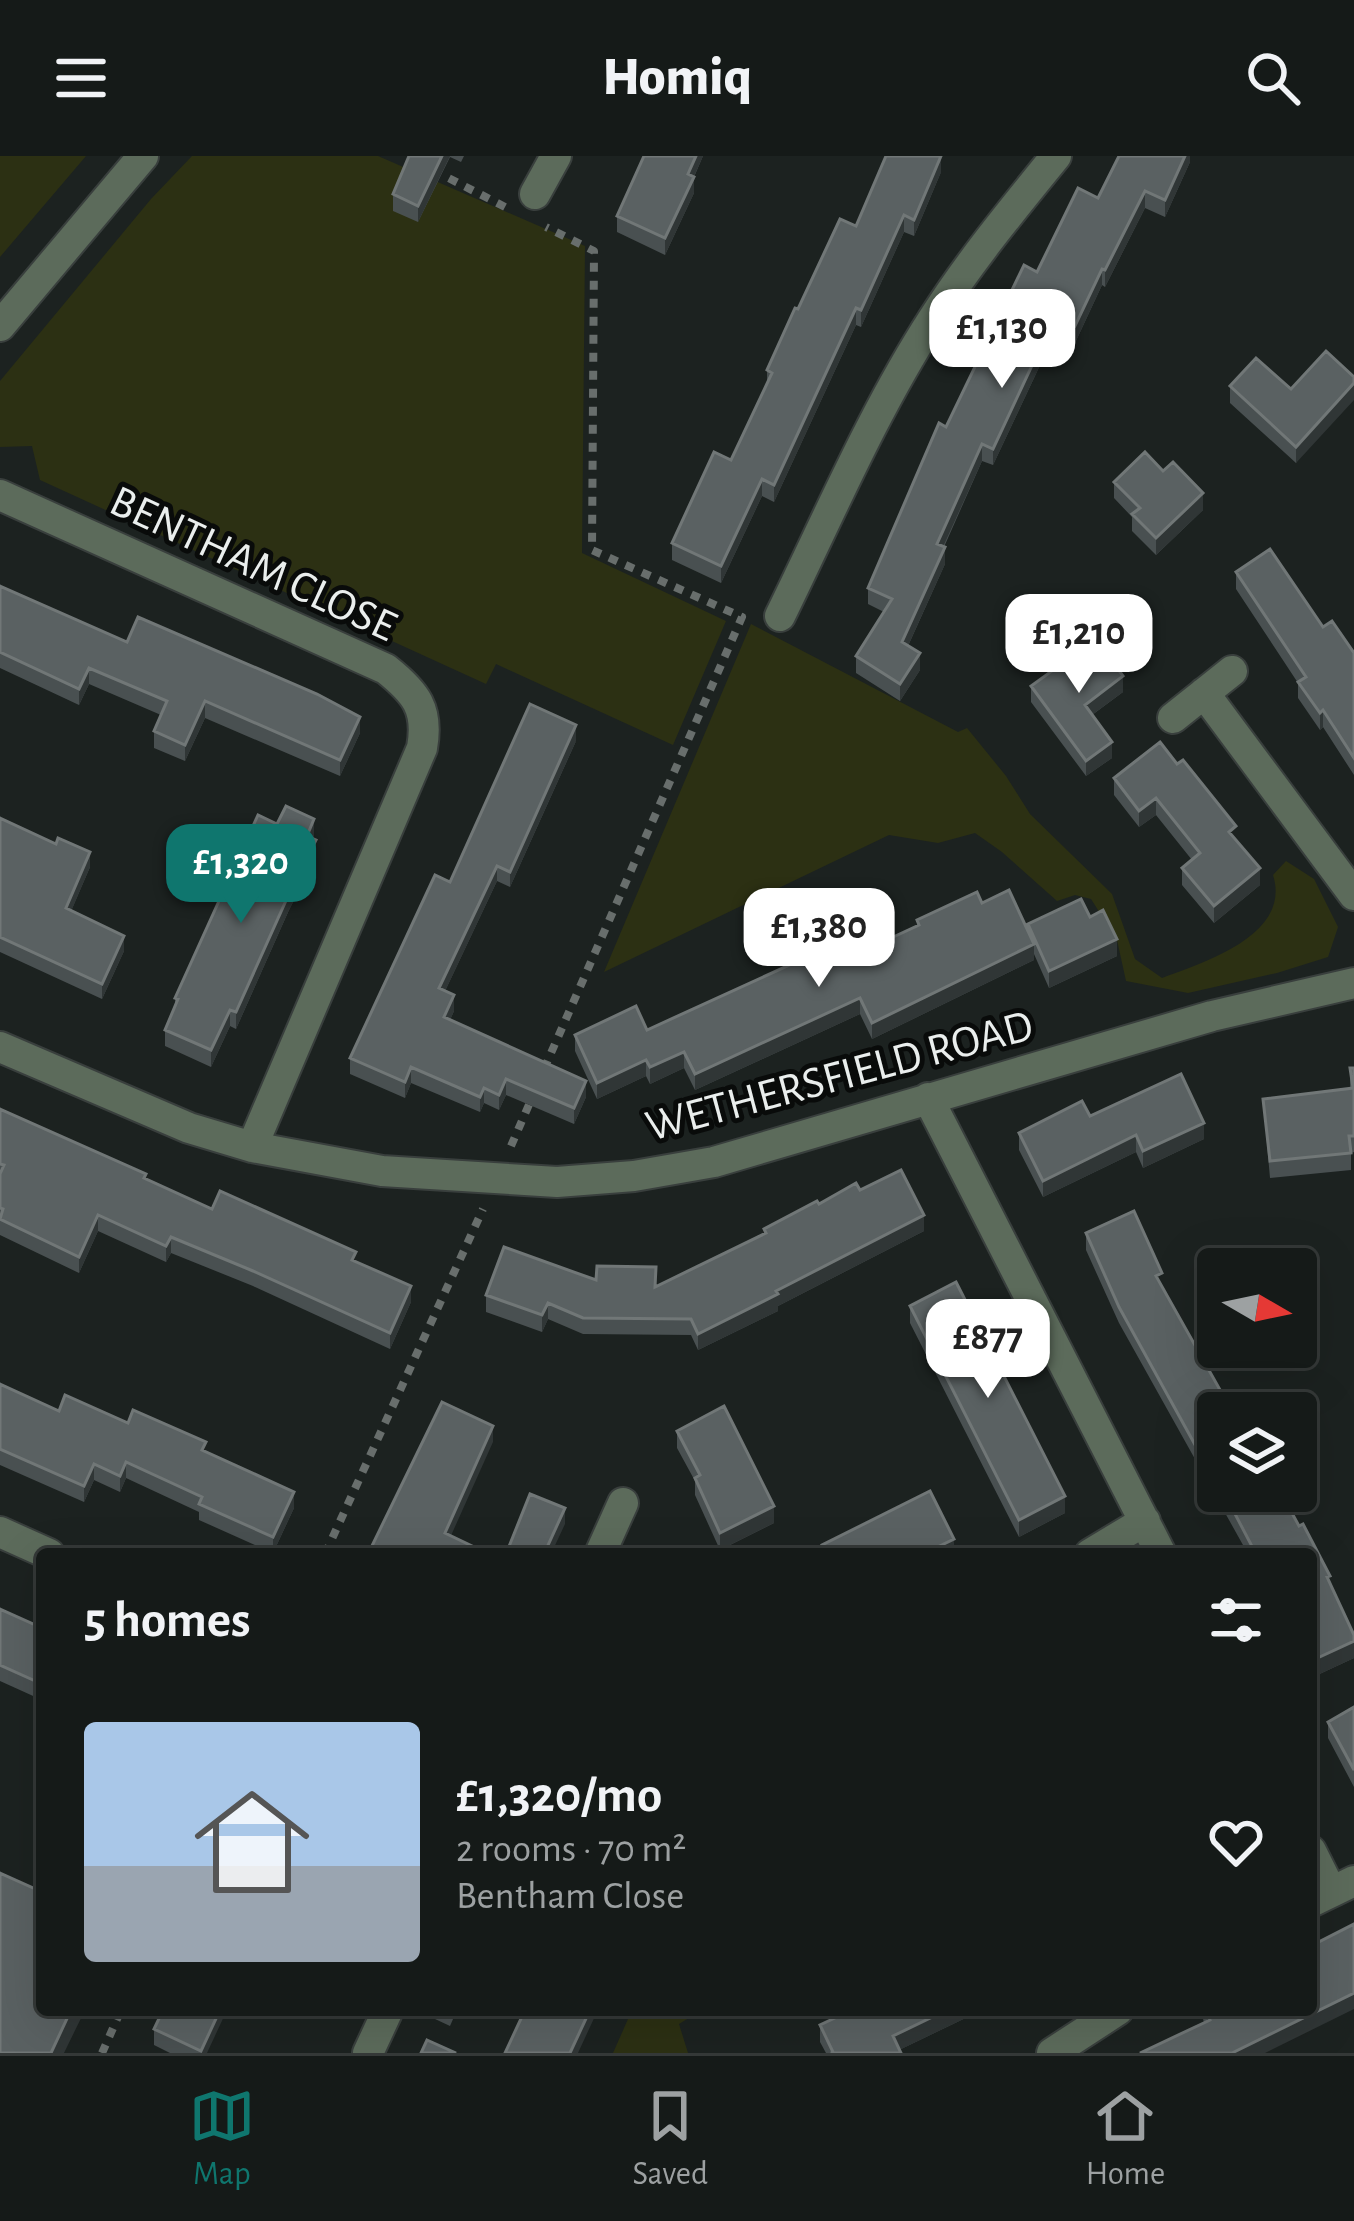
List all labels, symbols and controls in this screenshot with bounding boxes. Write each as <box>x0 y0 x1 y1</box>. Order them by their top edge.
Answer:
icon: menu <box>48 45 114 111</box>
icon: search <box>1240 45 1306 111</box>
text: Homiq <box>602 51 752 105</box>
pin: £1,130 <box>904 289 1100 391</box>
text: £1,130 <box>956 308 1048 347</box>
street label: BENTHAM CLOSE <box>103 478 403 650</box>
pin: £1,210 <box>981 594 1177 696</box>
text: £1,210 <box>1032 613 1126 652</box>
pin: £1,320 <box>143 824 339 926</box>
text: £1,320 <box>193 843 289 882</box>
pin: £1,380 <box>721 888 917 990</box>
text: £1,380 <box>771 907 867 946</box>
street label: WETHERSFIELD ROAD <box>641 1003 1038 1150</box>
north arrow <box>1197 1248 1317 1368</box>
map controls <box>1197 1248 1317 1512</box>
pin: £877 <box>917 1299 1059 1401</box>
text: £877 <box>953 1318 1023 1357</box>
button: layers <box>1197 1392 1317 1512</box>
icon: filters <box>1203 1587 1269 1653</box>
text: 5 homes <box>84 1595 251 1646</box>
icon: home <box>180 1770 324 1914</box>
text: £1,320/mo <box>456 1770 662 1821</box>
icon: heart <box>1203 1809 1269 1875</box>
text: 2 rooms · 70 m² <box>456 1830 686 1869</box>
text: Bentham Close <box>456 1877 684 1916</box>
tab: Map <box>189 2083 255 2195</box>
tab: Saved <box>633 2083 708 2195</box>
tab: Home <box>1086 2083 1165 2195</box>

